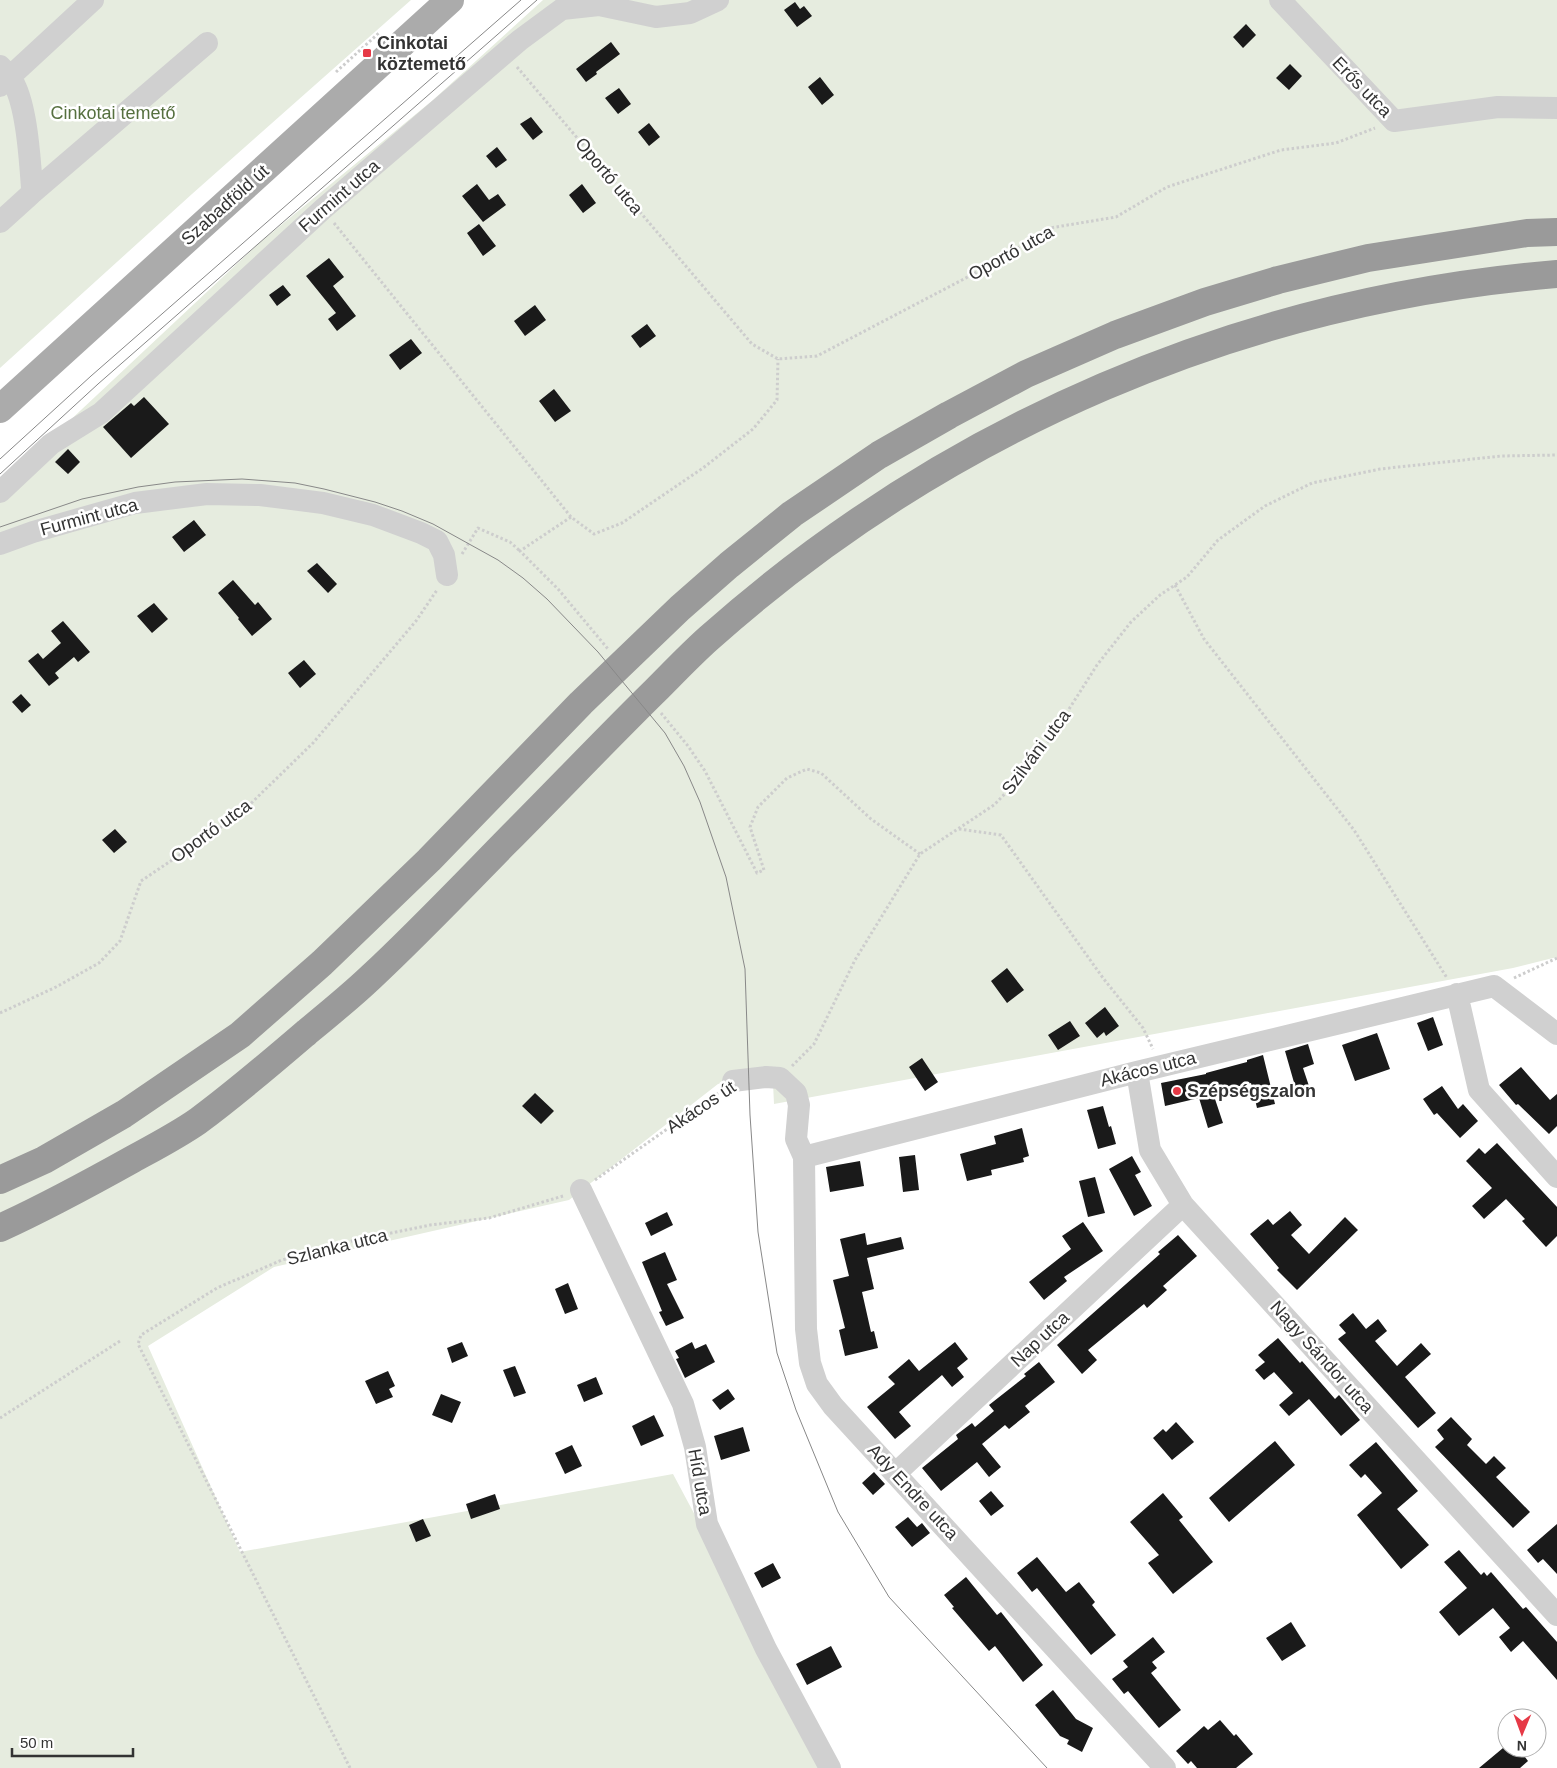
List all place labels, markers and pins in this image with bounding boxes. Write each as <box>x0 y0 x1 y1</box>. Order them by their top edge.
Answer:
place label: Cinkotai köztemető <box>377 33 466 74</box>
marker: Cinkotai köztemető <box>361 47 373 59</box>
place label: Szépségszalon <box>1187 1081 1316 1101</box>
marker: Szépségszalon <box>1171 1085 1183 1097</box>

